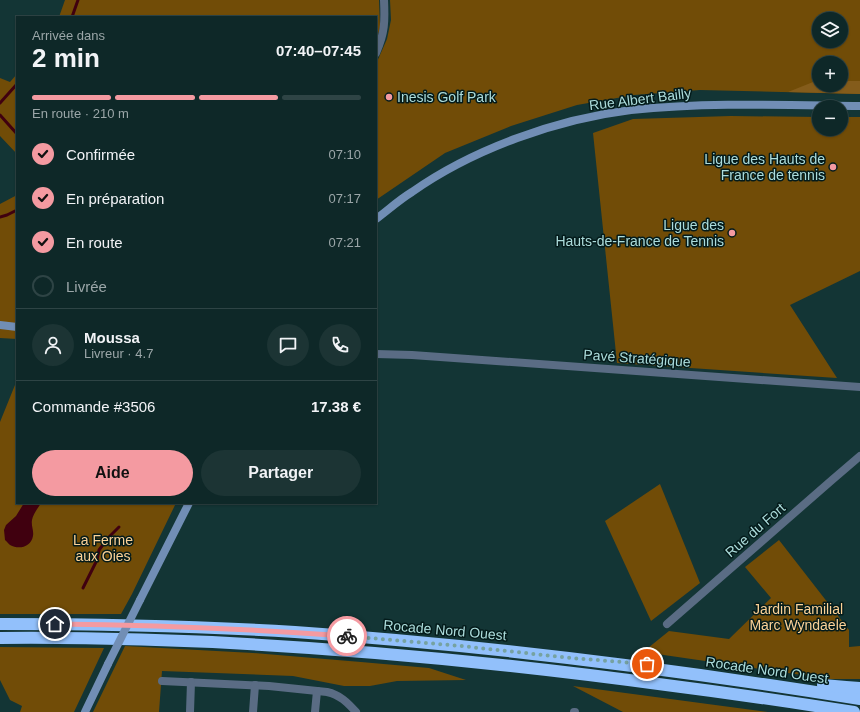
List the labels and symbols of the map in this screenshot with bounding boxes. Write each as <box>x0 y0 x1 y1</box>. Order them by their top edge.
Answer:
street label: Rue Albert Bailly <box>588 85 692 113</box>
place label: Inesis Golf Park <box>397 89 497 105</box>
marker: Inesis Golf Park <box>384 92 394 102</box>
place label: Ligue des Hauts de France de tennis <box>704 151 825 183</box>
marker: Ligue des Hauts de France de tennis <box>828 162 838 172</box>
place label: Ligue des Hauts-de-France de Tennis <box>555 217 724 249</box>
marker: Ligue des Hauts-de-France de Tennis <box>727 228 737 238</box>
street label: Pavé Stratégique <box>583 346 691 370</box>
street label: Rue du Fort <box>722 500 788 560</box>
park label: La Ferme aux Oies <box>73 532 133 564</box>
park label: Jardin Familial Marc Wyndaele <box>749 601 847 633</box>
pin <box>38 607 72 641</box>
courier <box>327 616 367 656</box>
street label: Rocade Nord Ouest <box>383 617 507 643</box>
pin <box>630 647 664 681</box>
street label: Rocade Nord Ouest <box>705 653 829 687</box>

